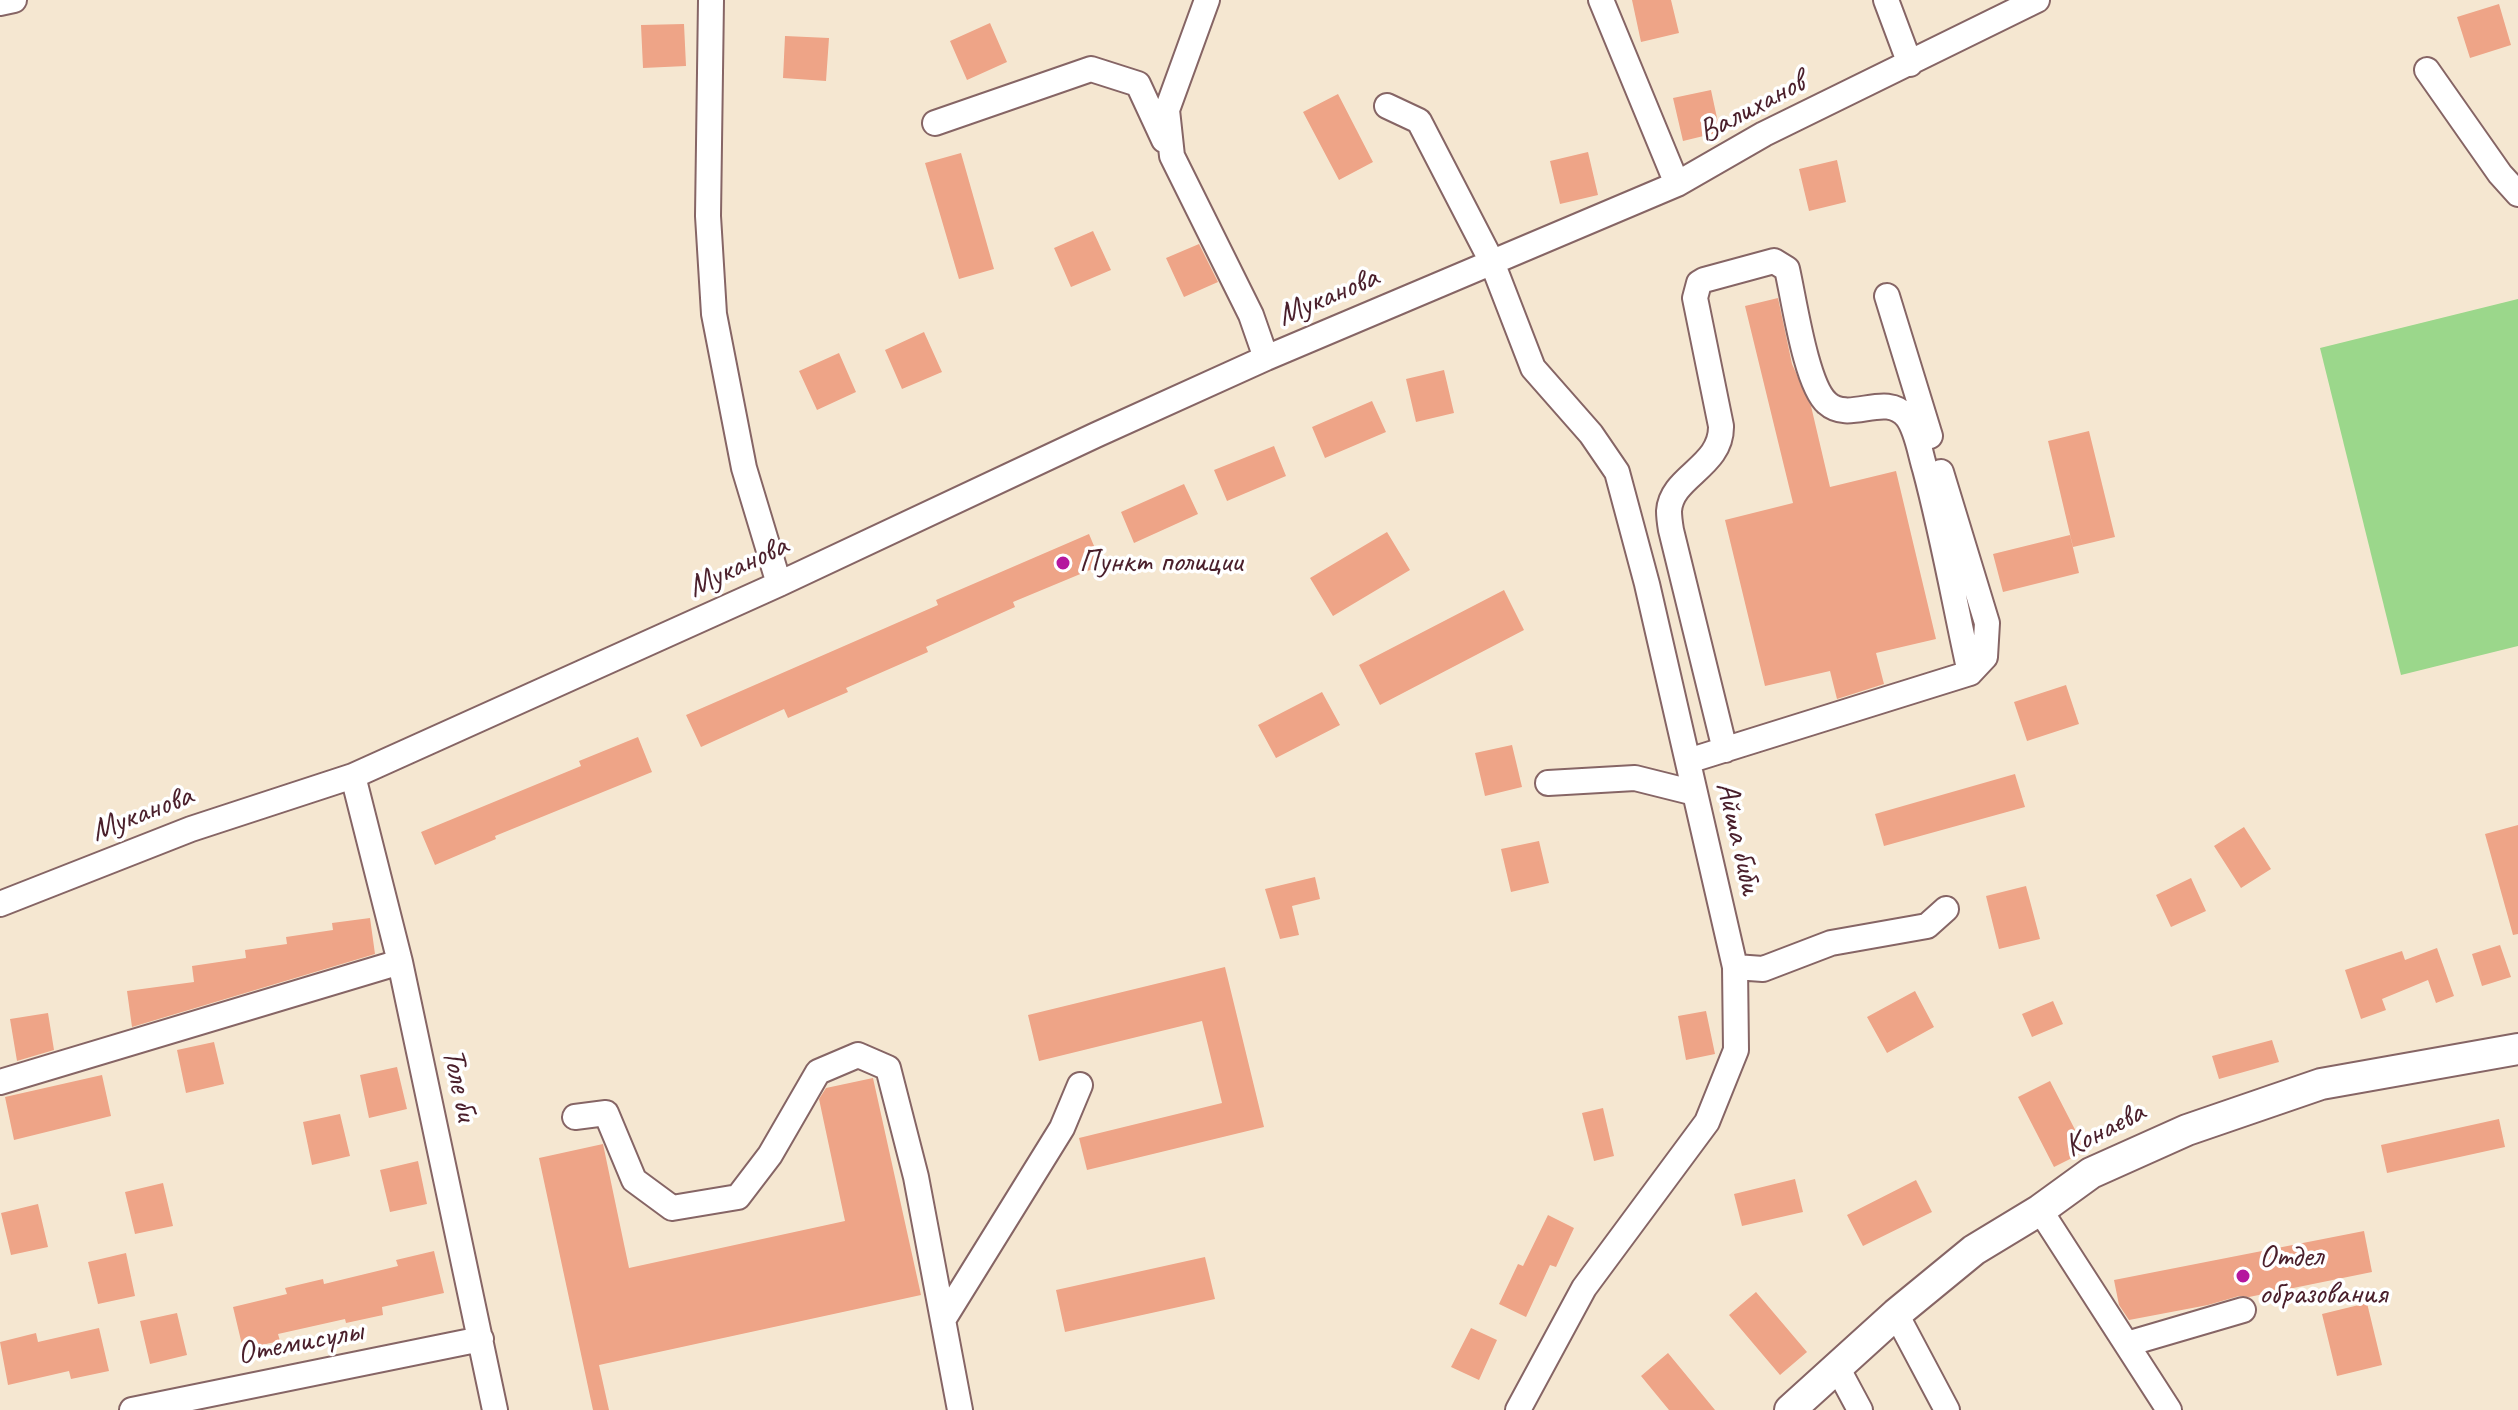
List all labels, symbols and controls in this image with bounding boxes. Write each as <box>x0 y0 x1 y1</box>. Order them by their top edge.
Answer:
street label: Валиханов <box>1692 64 1812 152</box>
street label: Муканова <box>1272 259 1384 335</box>
street label: Муканова <box>682 527 794 607</box>
place label: Пункт полиции <box>1079 544 1243 582</box>
marker: Пункт полиции <box>1054 554 1072 572</box>
street label: Муканова <box>86 777 198 851</box>
street label: Айша биби <box>1706 778 1770 898</box>
street label: Толе би <box>433 1045 485 1125</box>
street label: Конаева <box>2058 1094 2152 1166</box>
place label: Отдел образования <box>2259 1239 2387 1314</box>
marker: Отдел образования <box>2234 1267 2252 1285</box>
street label: Отемисулы <box>234 1312 366 1374</box>

